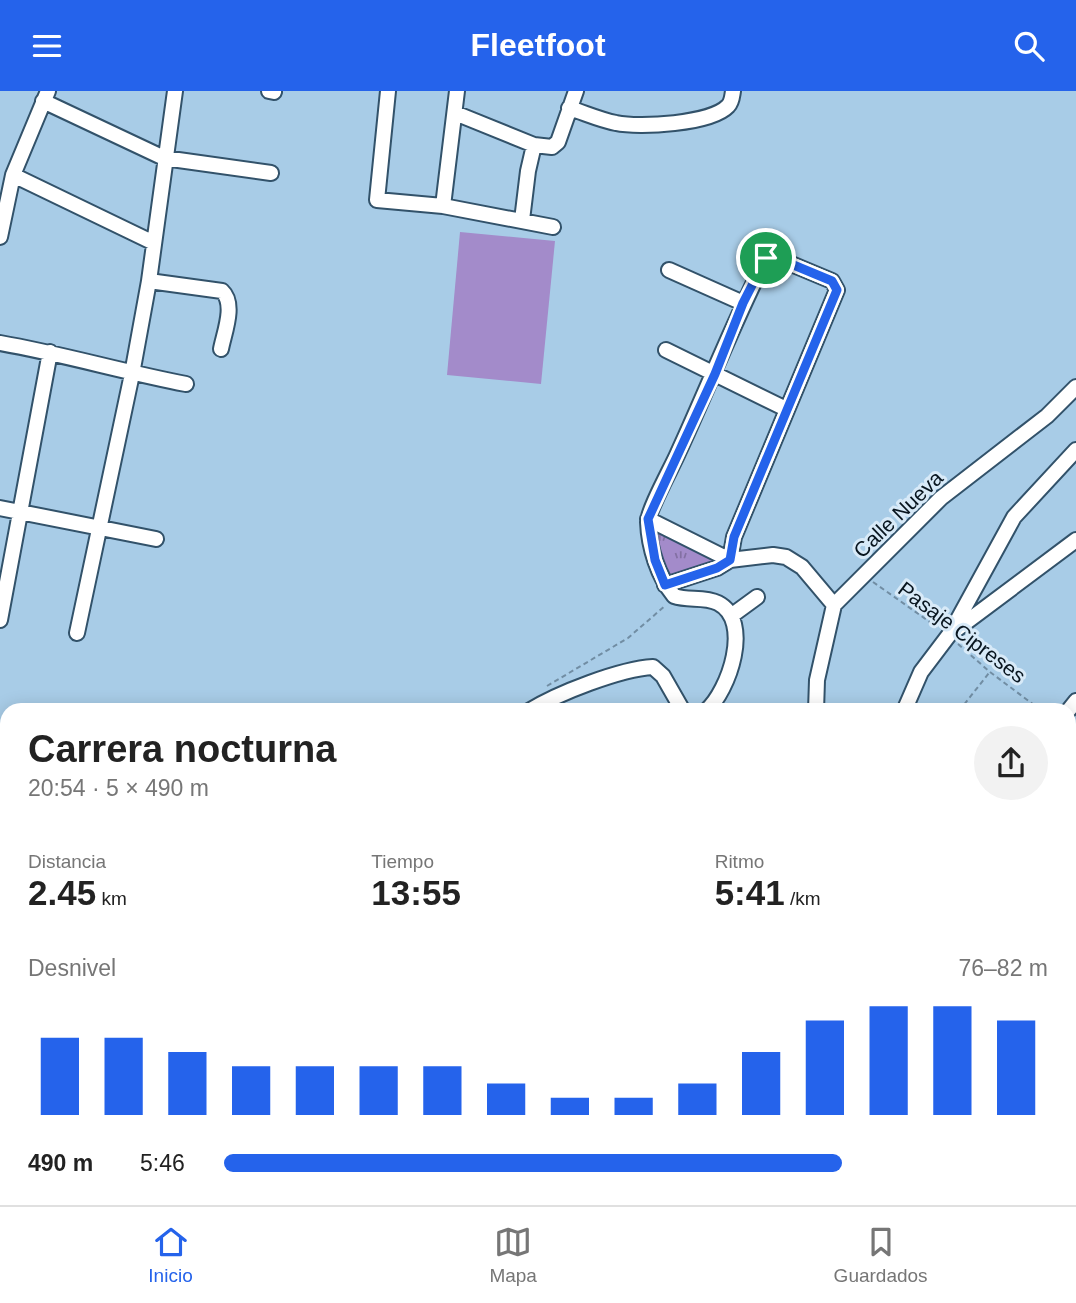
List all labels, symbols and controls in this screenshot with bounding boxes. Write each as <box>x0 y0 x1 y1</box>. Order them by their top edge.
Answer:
icon: menu <box>28 27 66 65</box>
text: Fleetfoot <box>470 27 606 63</box>
icon: search <box>1010 27 1048 65</box>
pin <box>736 228 796 288</box>
icon: arrive <box>747 239 785 277</box>
street label: Calle Nueva <box>849 466 947 562</box>
street label: Pasaje Cipreses <box>894 577 1030 687</box>
button: share <box>974 726 1048 800</box>
text: Carrera nocturna <box>28 728 336 770</box>
text: 20:54 · 5 × 490 m <box>28 775 209 801</box>
text: Distancia <box>28 851 106 872</box>
text: Tiempo <box>371 851 434 872</box>
text: Ritmo <box>715 851 764 872</box>
text: 2.45 <box>28 873 96 912</box>
text: 13:55 <box>371 873 461 912</box>
text: 5:41 <box>715 873 785 912</box>
text: km <box>96 888 127 909</box>
text: /km <box>785 888 821 909</box>
text: Desnivel <box>28 955 116 981</box>
text: 76–82 m <box>958 955 1048 981</box>
text: 490 m <box>28 1150 93 1176</box>
text: 5:46 <box>140 1150 185 1176</box>
tab: Inicio <box>148 1223 193 1287</box>
tab: Mapa <box>489 1223 537 1287</box>
tab: Guardados <box>834 1223 928 1287</box>

